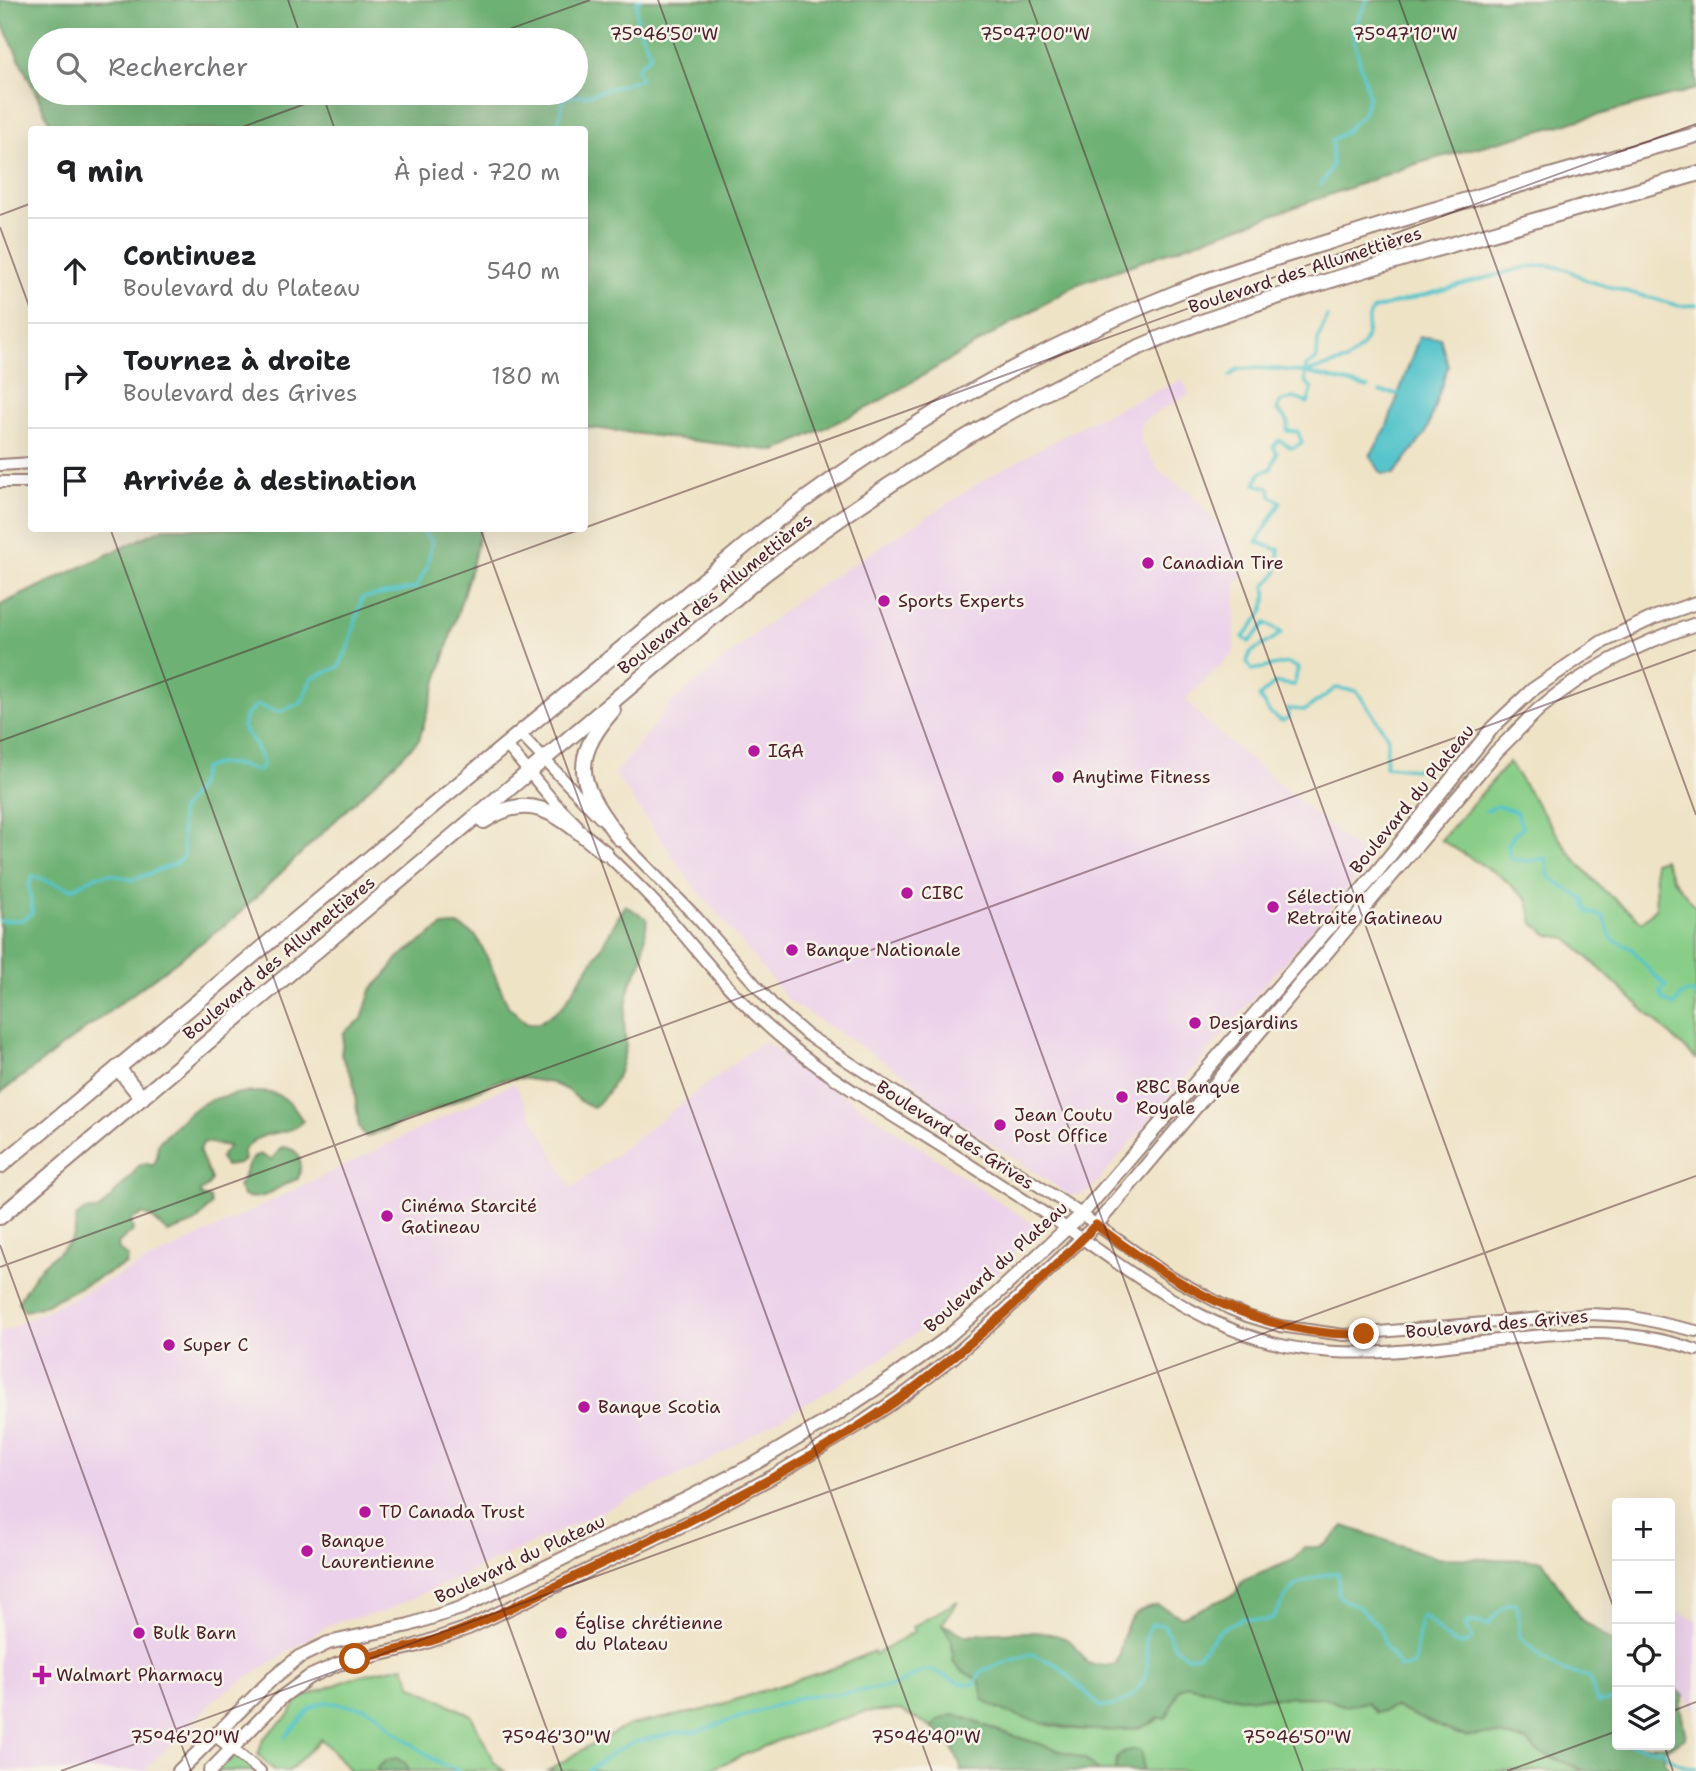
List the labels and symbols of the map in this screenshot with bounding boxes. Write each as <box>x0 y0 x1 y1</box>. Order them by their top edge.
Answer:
text: 75°46'50"W <box>609 22 719 46</box>
text: 75°47'00"W <box>980 22 1090 46</box>
text: 75°47'10"W <box>1352 22 1458 46</box>
street label: Boulevard des Allumettières <box>1185 221 1425 319</box>
street label: Boulevard des Allumettières <box>613 508 817 680</box>
place label: Canadian Tire <box>1162 551 1284 575</box>
marker: Canadian Tire <box>1140 555 1156 571</box>
place label: Sports Experts <box>898 589 1025 613</box>
marker: Sports Experts <box>876 593 892 609</box>
street label: Boulevard du Plateau <box>1344 719 1480 879</box>
place label: IGA <box>768 739 804 763</box>
marker: IGA <box>746 743 762 759</box>
place label: Anytime Fitness <box>1072 765 1211 789</box>
marker: Anytime Fitness <box>1050 769 1066 785</box>
street label: Boulevard des Allumettières <box>178 870 380 1046</box>
place label: CIBC <box>921 881 964 905</box>
marker: CIBC <box>899 885 915 901</box>
place label: Sélection Retraite Gatineau <box>1287 885 1443 930</box>
marker: Sélection Retraite Gatineau <box>1265 899 1281 915</box>
place label: Banque Nationale <box>806 938 961 962</box>
marker: Banque Nationale <box>784 942 800 958</box>
place label: Desjardins <box>1209 1011 1299 1035</box>
marker: Desjardins <box>1187 1015 1203 1031</box>
street label: Boulevard des Grives <box>872 1075 1038 1195</box>
place label: RBC Banque Royale <box>1136 1075 1240 1120</box>
marker: RBC Banque Royale <box>1114 1089 1130 1105</box>
place label: Jean Coutu Post Office <box>1014 1103 1113 1148</box>
marker: Jean Coutu Post Office <box>992 1117 1008 1133</box>
place label: Cinéma Starcité Gatineau <box>401 1194 537 1239</box>
street label: Boulevard du Plateau <box>919 1196 1073 1338</box>
marker: Cinéma Starcité Gatineau <box>379 1208 395 1224</box>
street label: Boulevard des Grives <box>1405 1304 1589 1344</box>
route end <box>1348 1318 1379 1349</box>
place label: Super C <box>183 1333 249 1357</box>
marker: Super C <box>161 1337 177 1353</box>
place label: Banque Scotia <box>598 1395 720 1419</box>
marker: Banque Scotia <box>576 1399 592 1415</box>
place label: TD Canada Trust <box>379 1500 525 1524</box>
marker: TD Canada Trust <box>357 1504 373 1520</box>
street label: Boulevard du Plateau <box>431 1509 609 1609</box>
place label: Banque Laurentienne <box>321 1529 435 1574</box>
marker: Banque Laurentienne <box>299 1543 315 1559</box>
place label: Église chrétienne du Plateau <box>575 1611 723 1656</box>
place label: Bulk Barn <box>153 1621 236 1645</box>
marker: Bulk Barn <box>131 1625 147 1641</box>
marker: Église chrétienne du Plateau <box>553 1625 569 1641</box>
route start <box>339 1643 370 1674</box>
place label: Walmart Pharmacy <box>56 1663 223 1687</box>
marker: Walmart Pharmacy <box>34 1667 50 1683</box>
text: 75°46'20"W <box>130 1725 240 1749</box>
text: 75°46'30"W <box>501 1725 611 1749</box>
text: 75°46'40"W <box>871 1725 981 1749</box>
text: 75°46'50"W <box>1242 1725 1352 1749</box>

